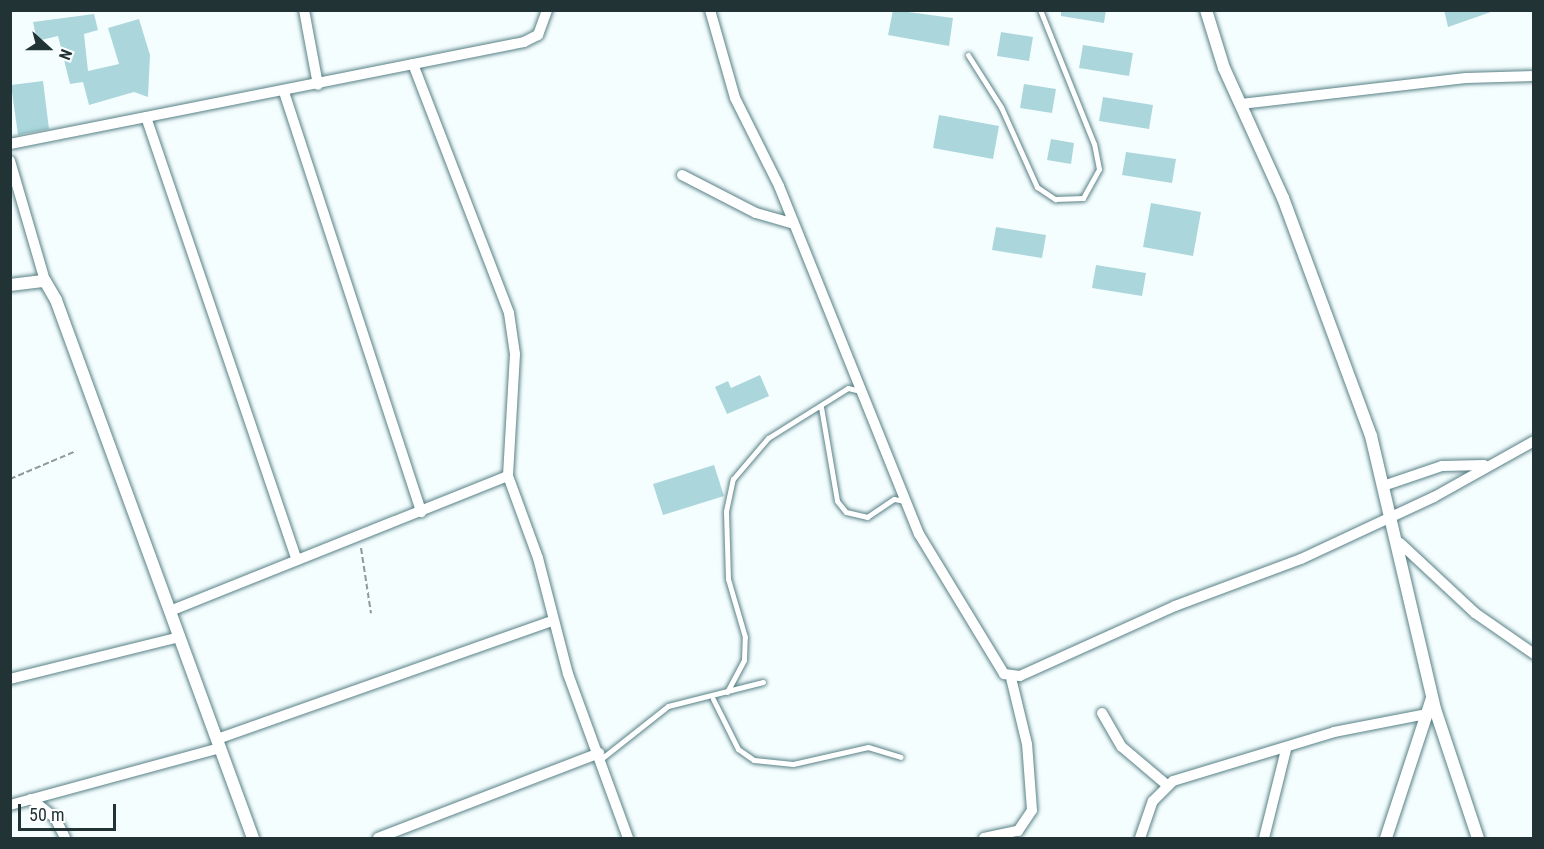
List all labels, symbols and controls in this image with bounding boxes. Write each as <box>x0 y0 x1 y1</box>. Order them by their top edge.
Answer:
north arrow <box>18 18 78 78</box>
text: N <box>55 47 76 63</box>
scale bar <box>21 792 118 830</box>
text: 50 m <box>29 804 64 825</box>

